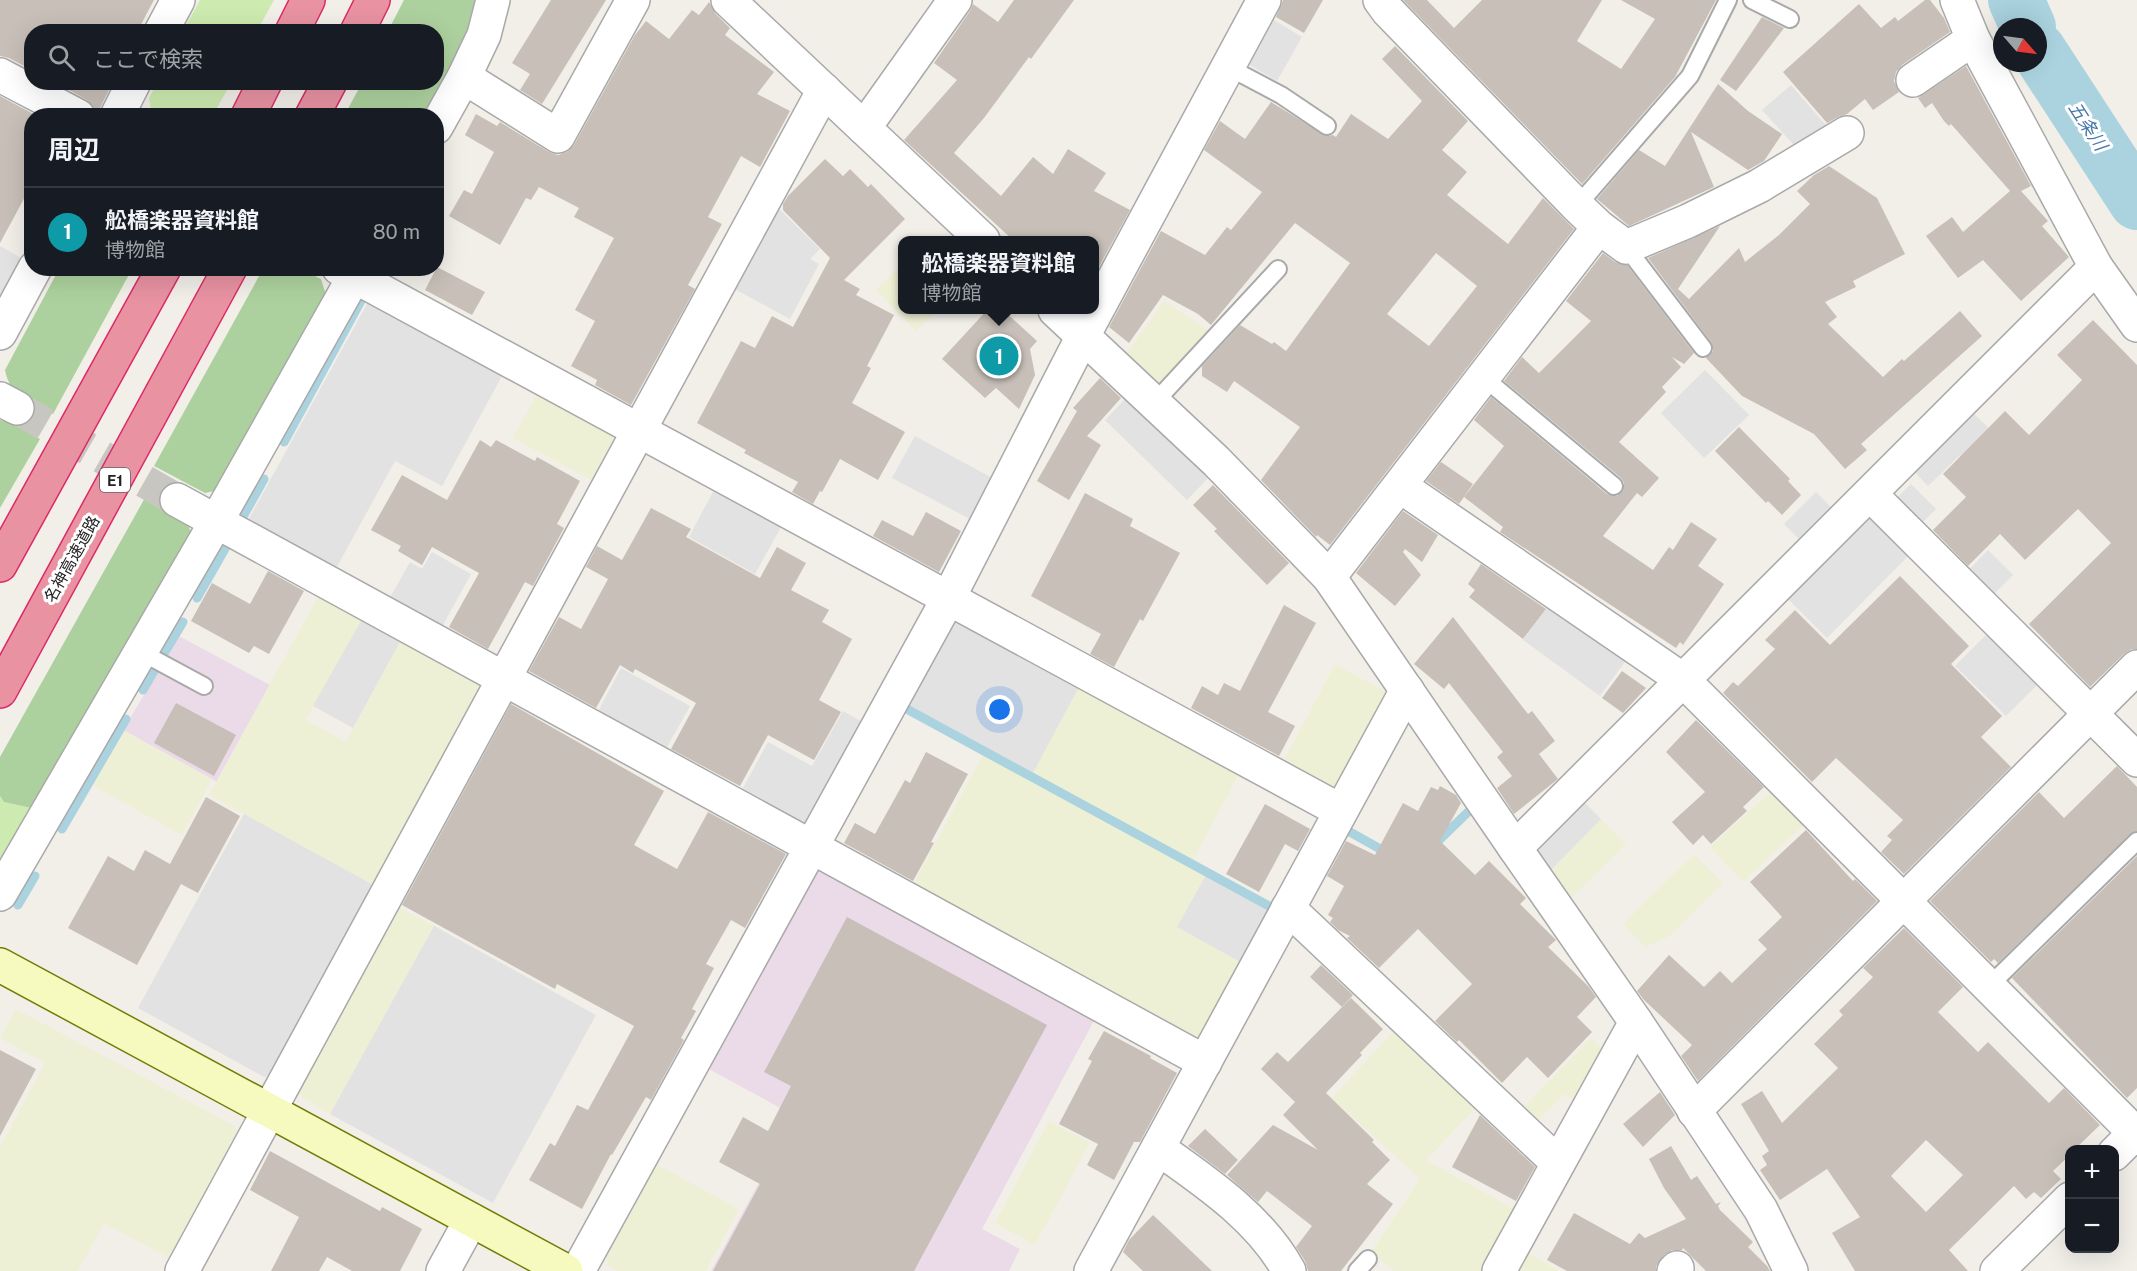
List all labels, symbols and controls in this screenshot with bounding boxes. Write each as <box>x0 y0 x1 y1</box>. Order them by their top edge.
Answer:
north arrow <box>1993 18 2047 72</box>
search box <box>24 24 444 90</box>
icon: search <box>45 41 78 74</box>
text: ここで検索 <box>93 46 203 72</box>
water label: 五条川 <box>2064 98 2113 156</box>
text: 周辺 <box>48 134 100 165</box>
text: 舩橋楽器資料館 <box>105 207 259 233</box>
text: 1 <box>63 220 72 244</box>
text: 80 m <box>373 220 420 244</box>
popup <box>898 236 1099 314</box>
text: 博物館 <box>105 238 165 262</box>
text: 舩橋楽器資料館 <box>921 250 1076 276</box>
text: 博物館 <box>921 281 981 305</box>
pin: 1 <box>980 334 1018 378</box>
road number: E1 <box>100 468 130 492</box>
street label: 名神高速道路 <box>40 512 104 606</box>
your location <box>985 695 1014 724</box>
map controls <box>2065 1145 2119 1253</box>
button: + <box>2065 1145 2119 1199</box>
button: − <box>2065 1199 2119 1253</box>

